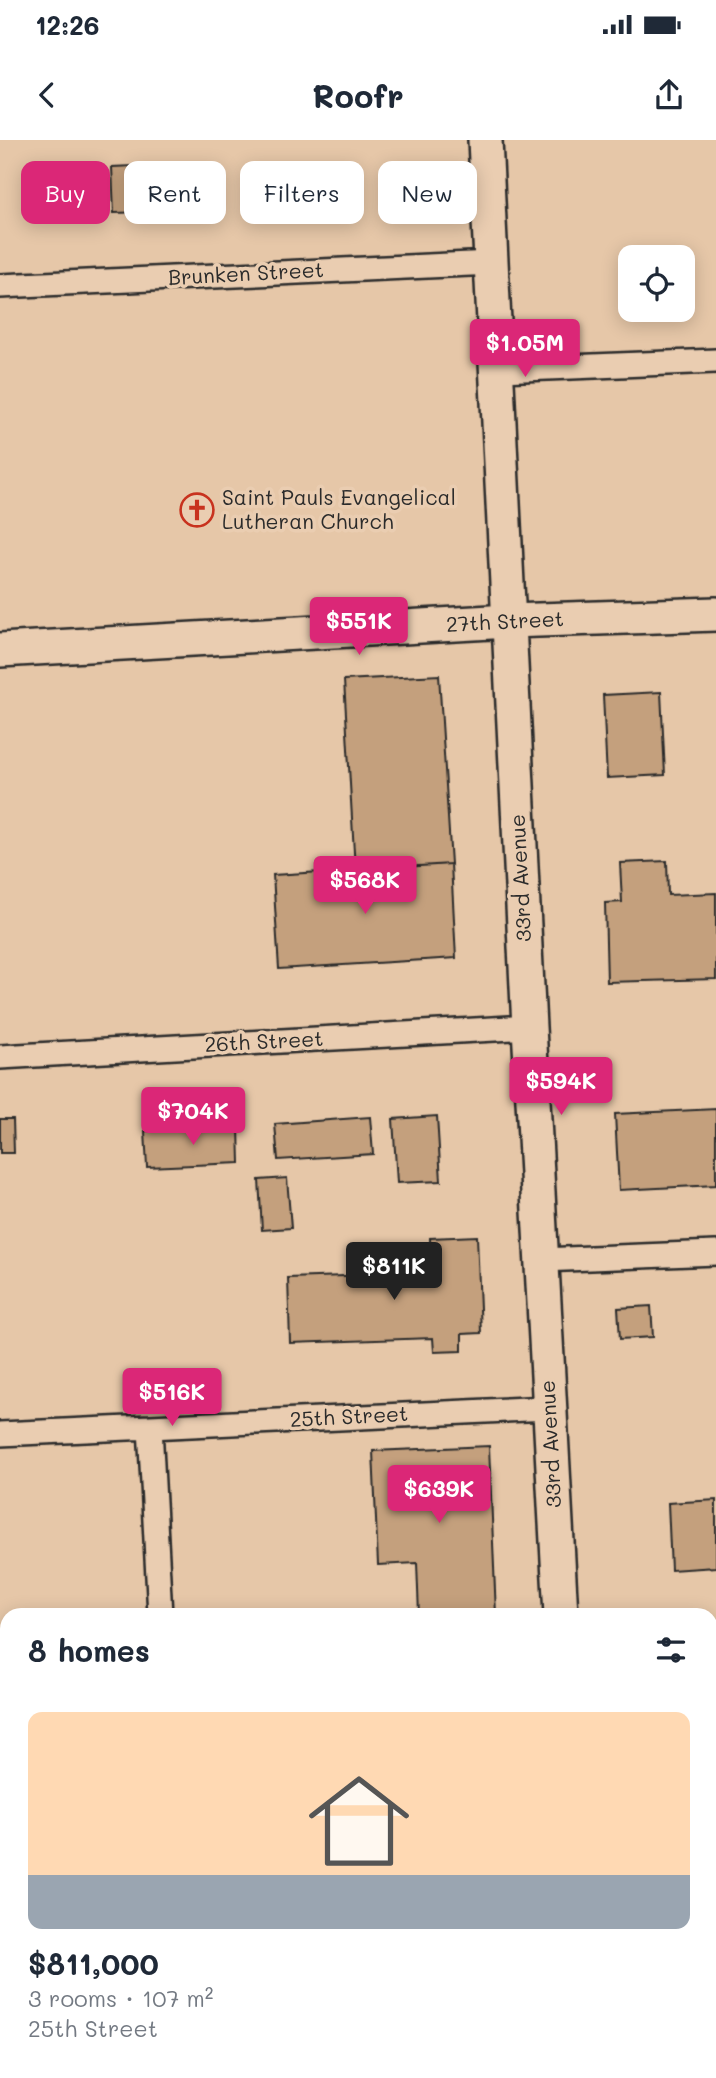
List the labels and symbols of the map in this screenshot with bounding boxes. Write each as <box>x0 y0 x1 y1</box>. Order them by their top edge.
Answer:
street label: Brunken Street <box>167 255 325 290</box>
pin: $1.05M <box>468 320 582 379</box>
place label: Saint Pauls Evangelical Lutheran Church <box>222 483 456 534</box>
church icon: Saint Pauls Evangelical Lutheran Church <box>178 491 216 529</box>
pin: $551K <box>310 598 408 657</box>
street label: 27th Street <box>445 604 565 637</box>
street label: 33rd Avenue <box>503 814 536 943</box>
pin: $568K <box>316 856 414 916</box>
street label: 26th Street <box>204 1024 324 1057</box>
pin: $594K <box>512 1058 610 1117</box>
pin: $704K <box>144 1088 242 1147</box>
pin: $811K <box>345 1242 443 1302</box>
pin: $516K <box>123 1368 221 1428</box>
street label: 33rd Avenue <box>533 1380 566 1509</box>
street label: 25th Street <box>289 1399 409 1432</box>
pin: $639K <box>390 1466 488 1525</box>

